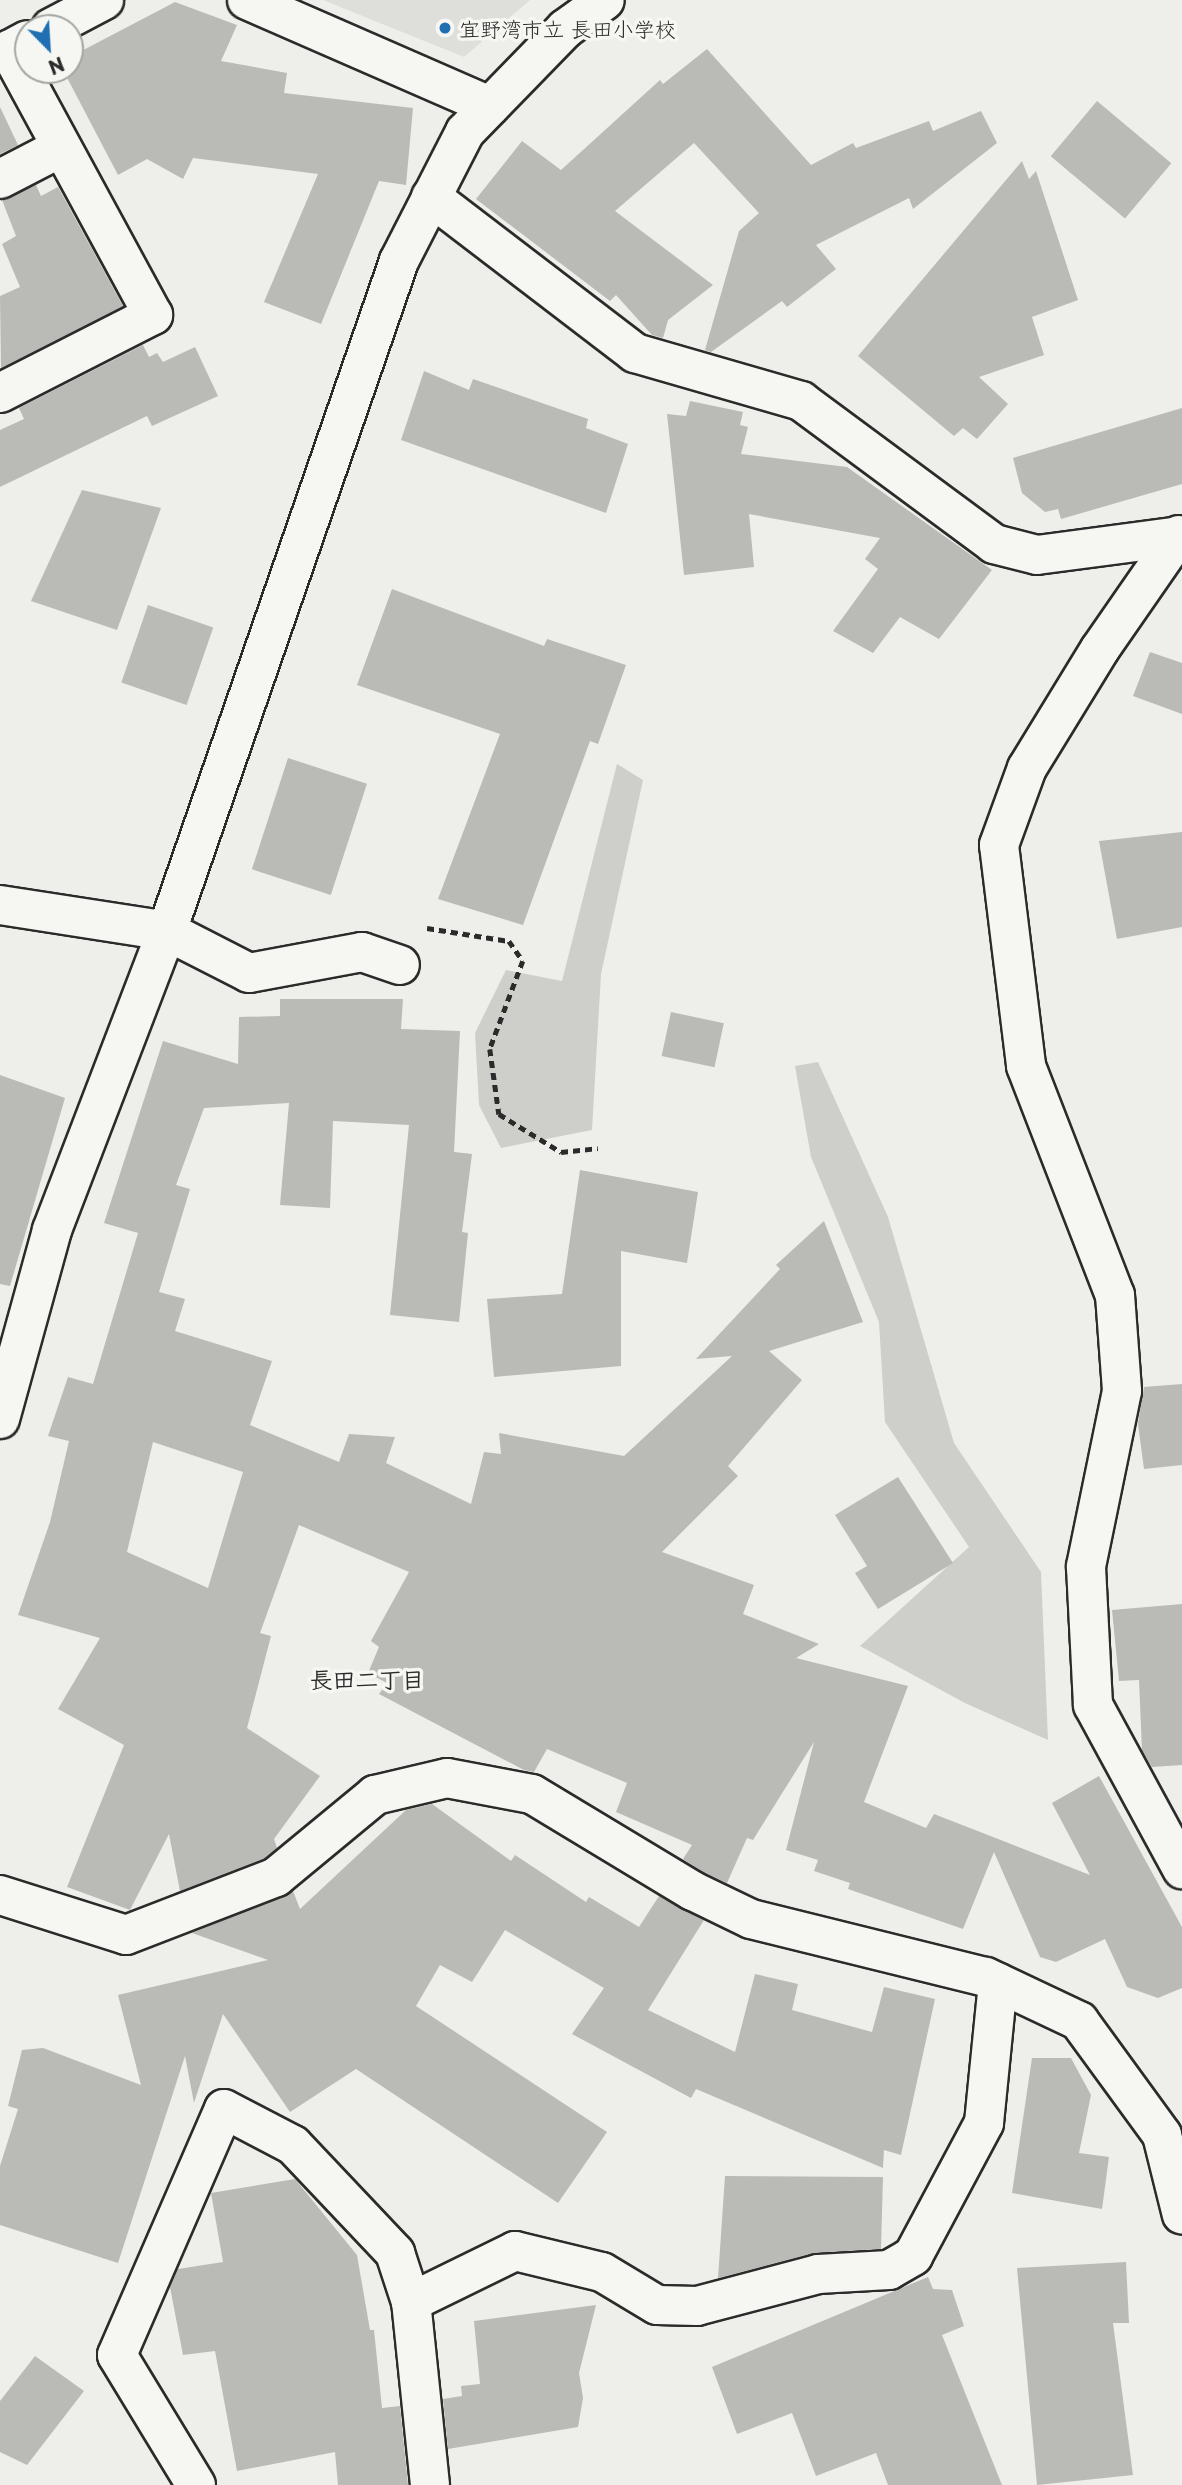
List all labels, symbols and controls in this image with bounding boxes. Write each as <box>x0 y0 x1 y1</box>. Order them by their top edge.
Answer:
north arrow <box>14 14 84 84</box>
place label: 宜野湾市立 長田小学校 <box>459 15 676 41</box>
marker: 宜野湾市立 長田小学校 <box>437 20 453 36</box>
text: N <box>44 51 69 82</box>
district label: 長田二丁目 <box>310 1665 424 1693</box>

